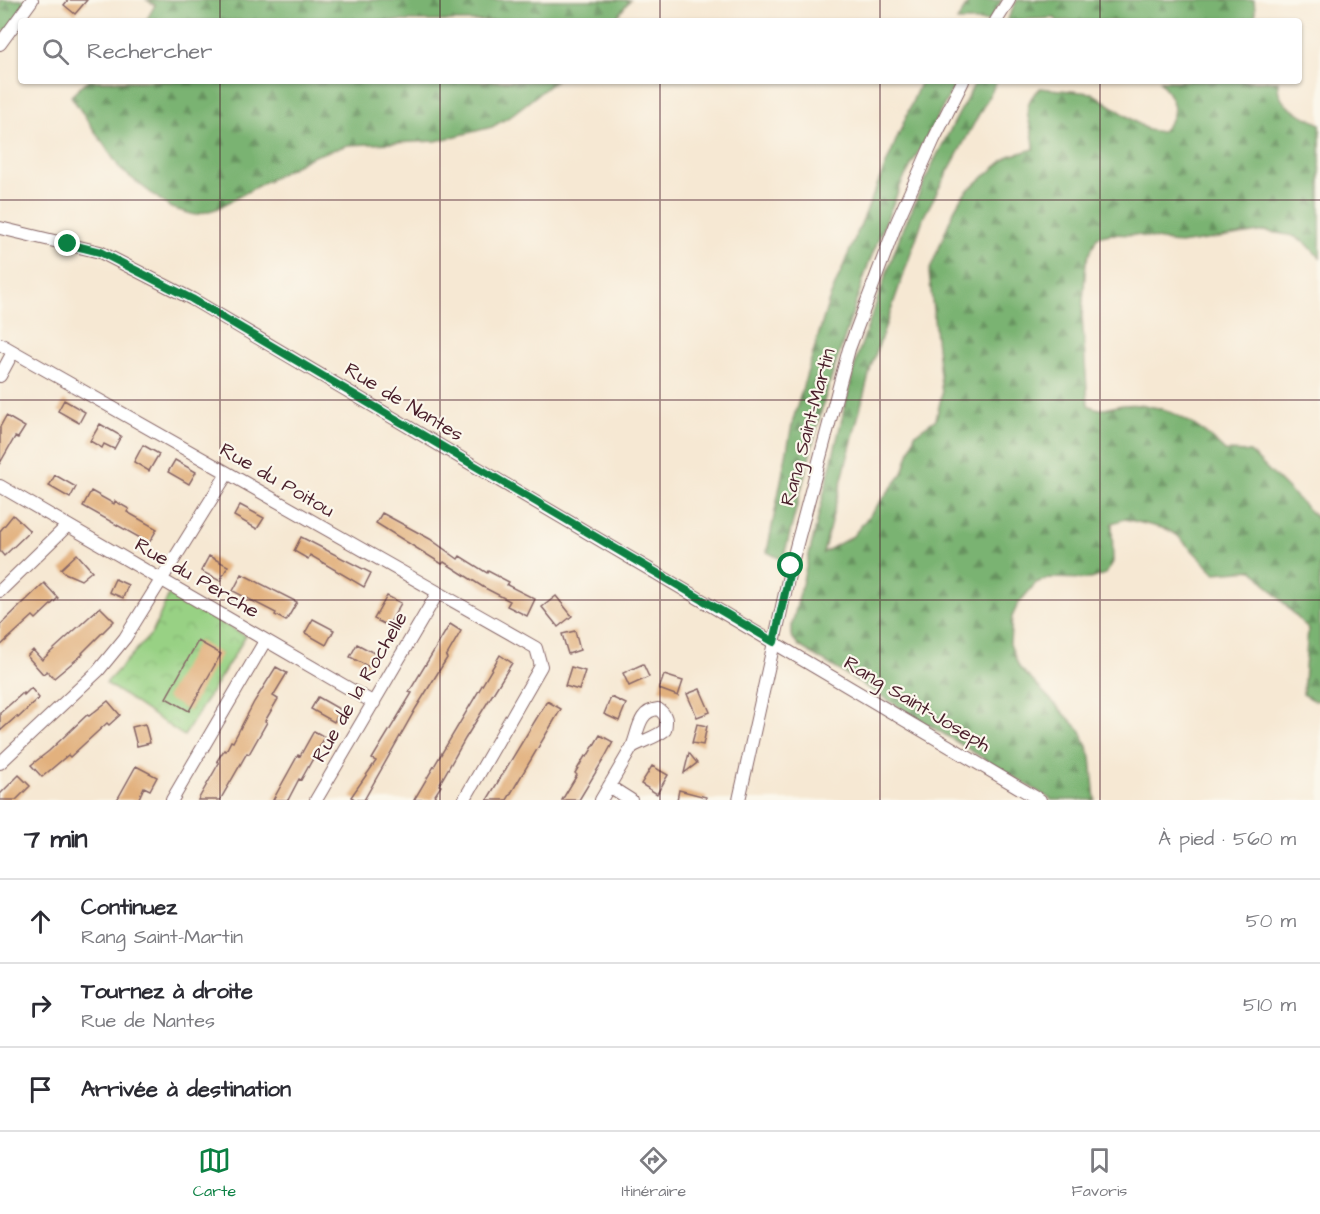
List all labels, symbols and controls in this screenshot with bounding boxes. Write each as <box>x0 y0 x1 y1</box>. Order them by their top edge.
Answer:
search box <box>18 18 1302 84</box>
icon: search <box>39 35 72 68</box>
text: Rechercher <box>87 36 212 67</box>
route end <box>54 230 80 256</box>
street label: Rang Saint-Martin <box>774 345 843 509</box>
street label: Rue de Nantes <box>339 355 469 449</box>
street label: Rue du Poitou <box>214 436 340 524</box>
street label: Rue du Perche <box>130 531 265 625</box>
route start <box>777 552 803 578</box>
street label: Rue de la Rochelle <box>305 606 415 767</box>
street label: Rang Saint-Joseph <box>838 649 996 760</box>
text: 7 min <box>24 821 88 857</box>
text: À pied · 560 m <box>1158 825 1296 853</box>
text: Continuez <box>81 892 177 923</box>
icon: ahead <box>24 905 57 938</box>
text: 50 m <box>1246 907 1296 935</box>
text: Rang Saint-Martin <box>81 923 243 951</box>
text: Tournez à droite <box>81 976 253 1007</box>
icon: right <box>24 989 57 1022</box>
text: 510 m <box>1243 991 1296 1019</box>
text: Rue de Nantes <box>81 1007 215 1035</box>
icon: arrive <box>24 1073 57 1106</box>
text: Arrivée à destination <box>81 1074 291 1105</box>
tab: Carte <box>193 1144 236 1202</box>
tab: Itinéraire <box>621 1144 686 1202</box>
tab: Favoris <box>1072 1144 1127 1202</box>

